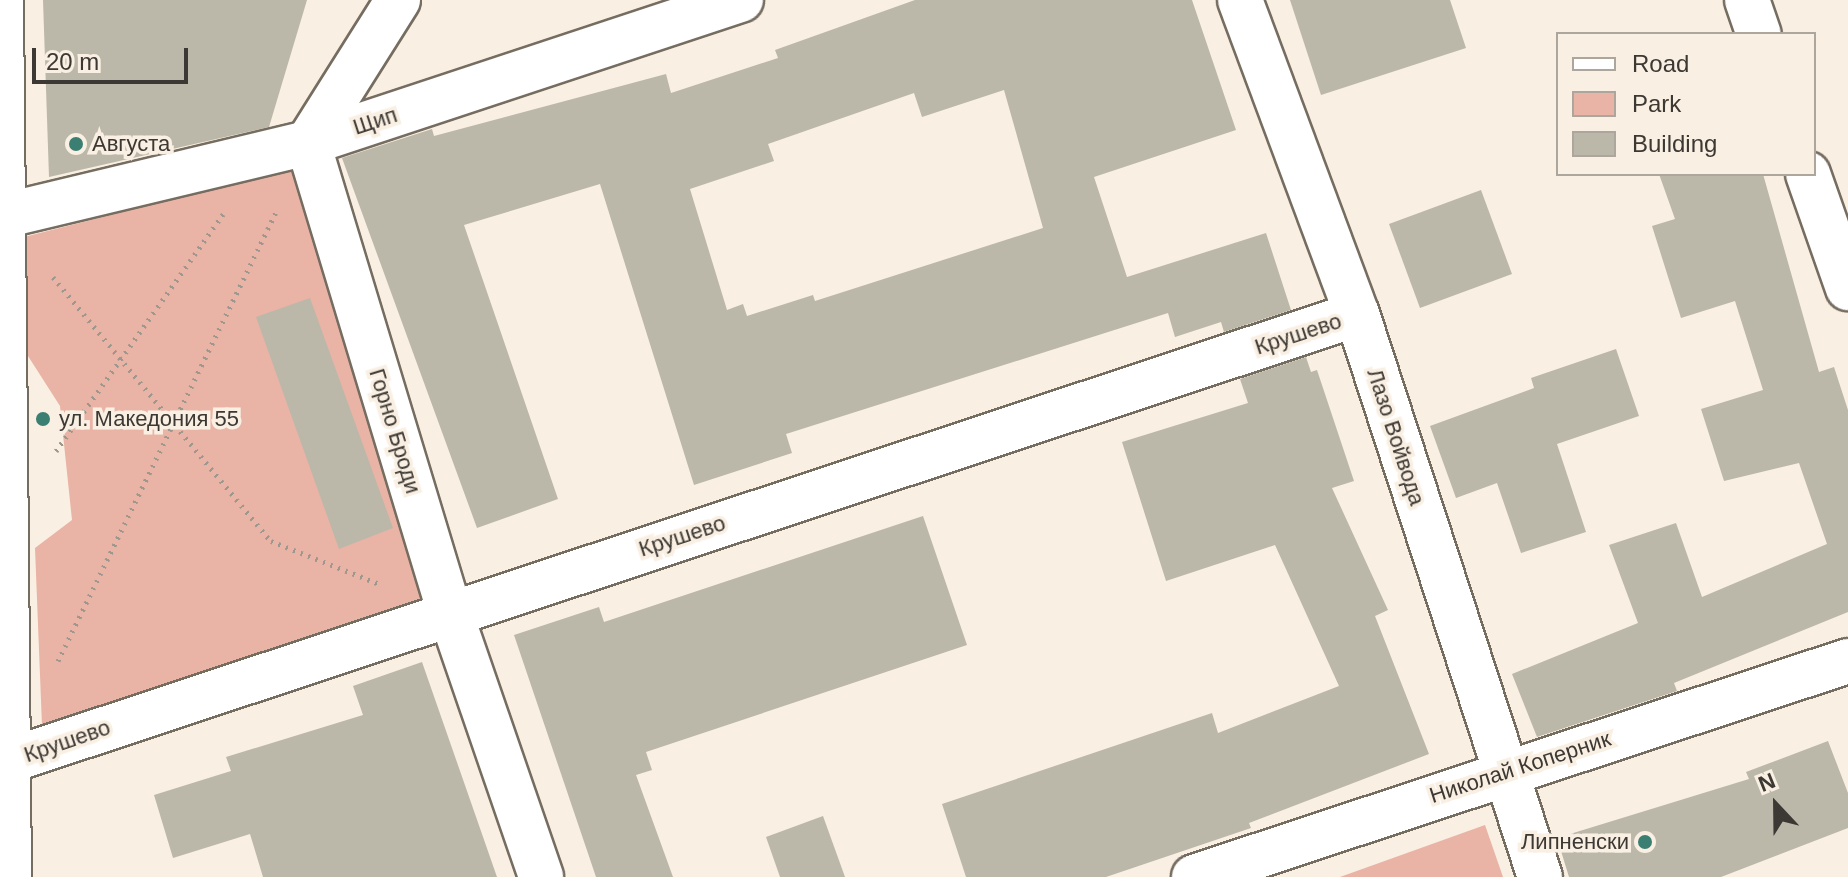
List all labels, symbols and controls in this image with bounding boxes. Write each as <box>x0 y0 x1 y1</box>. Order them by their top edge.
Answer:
scale bar <box>36 32 192 82</box>
legend <box>1556 32 1816 176</box>
text: 20 m <box>46 48 99 75</box>
text: Road <box>1632 50 1689 77</box>
text: Park <box>1632 90 1681 117</box>
street label: Щип <box>350 102 400 140</box>
text: Building <box>1632 130 1717 157</box>
place label: Августа <box>92 131 170 157</box>
marker: Августа <box>67 135 85 153</box>
street label: Крушево <box>1251 308 1345 360</box>
street label: Горно Броди <box>364 365 426 497</box>
street label: Лазо Войвода <box>1361 365 1431 509</box>
place label: ул. Македония 55 <box>59 406 239 432</box>
marker: ул. Македония 55 <box>34 410 52 428</box>
street label: Крушево <box>635 510 729 562</box>
street label: Крушево <box>20 714 114 768</box>
street label: Николай Коперник <box>1426 725 1614 809</box>
north arrow <box>1736 765 1816 845</box>
text: N <box>1755 768 1779 797</box>
place label: Липненски <box>1521 829 1629 855</box>
marker: Липненски <box>1636 833 1654 851</box>

